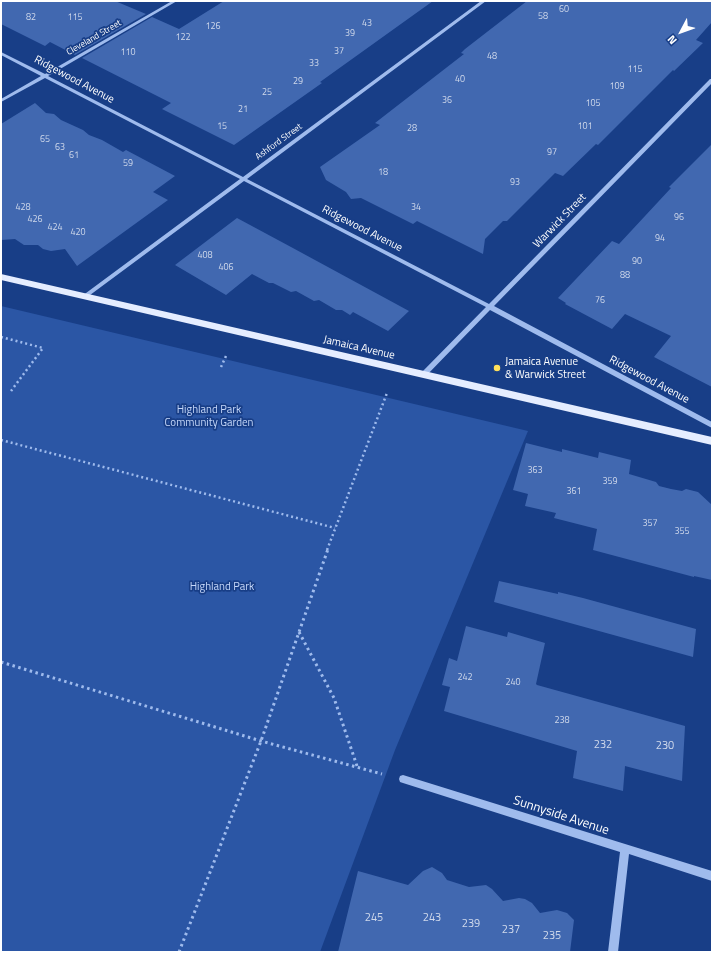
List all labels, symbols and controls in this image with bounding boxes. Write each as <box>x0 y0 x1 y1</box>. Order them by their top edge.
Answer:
house number: 60 <box>559 5 569 15</box>
house number: 58 <box>538 12 548 22</box>
north arrow <box>661 12 701 52</box>
house number: 82 <box>26 13 36 23</box>
house number: 115 <box>67 13 83 23</box>
street label: Cleveland Street <box>65 18 123 58</box>
house number: 43 <box>362 19 372 29</box>
house number: 126 <box>205 22 221 32</box>
house number: 39 <box>345 29 355 39</box>
text: N <box>663 32 680 48</box>
house number: 122 <box>175 33 191 43</box>
house number: 37 <box>334 47 344 57</box>
house number: 110 <box>120 48 136 58</box>
house number: 48 <box>487 52 497 62</box>
street label: Ridgewood Avenue <box>32 53 116 107</box>
house number: 33 <box>309 59 319 69</box>
house number: 115 <box>627 65 643 75</box>
house number: 40 <box>455 75 465 85</box>
house number: 29 <box>293 77 303 87</box>
house number: 109 <box>609 82 625 92</box>
house number: 25 <box>262 88 272 98</box>
house number: 36 <box>442 96 452 106</box>
house number: 105 <box>585 99 601 109</box>
house number: 21 <box>238 105 248 115</box>
street label: Ashford Street <box>254 121 304 163</box>
house number: 15 <box>217 122 227 132</box>
house number: 101 <box>577 122 593 132</box>
house number: 28 <box>407 124 417 134</box>
house number: 65 <box>40 135 50 145</box>
house number: 63 <box>55 143 65 153</box>
house number: 97 <box>547 148 557 158</box>
house number: 61 <box>69 151 79 161</box>
house number: 59 <box>123 159 133 169</box>
house number: 18 <box>378 168 388 178</box>
house number: 93 <box>510 178 520 188</box>
street label: Warwick Street <box>531 191 589 251</box>
house number: 428 <box>15 203 31 213</box>
street label: Ridgewood Avenue <box>319 203 405 255</box>
house number: 34 <box>411 203 421 213</box>
house number: 96 <box>674 213 684 223</box>
house number: 426 <box>27 215 43 225</box>
house number: 424 <box>47 223 63 233</box>
house number: 420 <box>70 228 86 238</box>
house number: 94 <box>655 234 665 244</box>
house number: 408 <box>197 251 213 261</box>
house number: 90 <box>632 257 642 267</box>
house number: 406 <box>218 263 234 273</box>
house number: 88 <box>620 271 630 281</box>
house number: 76 <box>595 296 605 306</box>
street label: Jamaica Avenue <box>322 333 396 363</box>
street label: Ridgewood Avenue <box>607 353 691 407</box>
place label: Jamaica Avenue & Warwick Street <box>505 355 586 381</box>
marker: Jamaica Avenue & Warwick Street <box>492 363 502 373</box>
park label: Highland Park Community Garden <box>164 403 254 429</box>
house number: 363 <box>527 466 543 476</box>
house number: 359 <box>602 477 618 487</box>
house number: 361 <box>566 487 582 497</box>
house number: 357 <box>642 519 658 529</box>
house number: 355 <box>674 527 690 537</box>
park label: Highland Park <box>190 580 254 594</box>
house number: 242 <box>457 673 473 683</box>
house number: 240 <box>505 678 521 688</box>
house number: 238 <box>554 716 570 726</box>
house number: 232 <box>594 738 612 752</box>
house number: 230 <box>656 739 674 753</box>
street label: Sunnyside Avenue <box>511 793 611 839</box>
house number: 245 <box>365 911 383 925</box>
house number: 243 <box>423 911 441 925</box>
house number: 239 <box>462 917 480 931</box>
house number: 237 <box>502 923 520 937</box>
house number: 235 <box>543 929 561 943</box>

